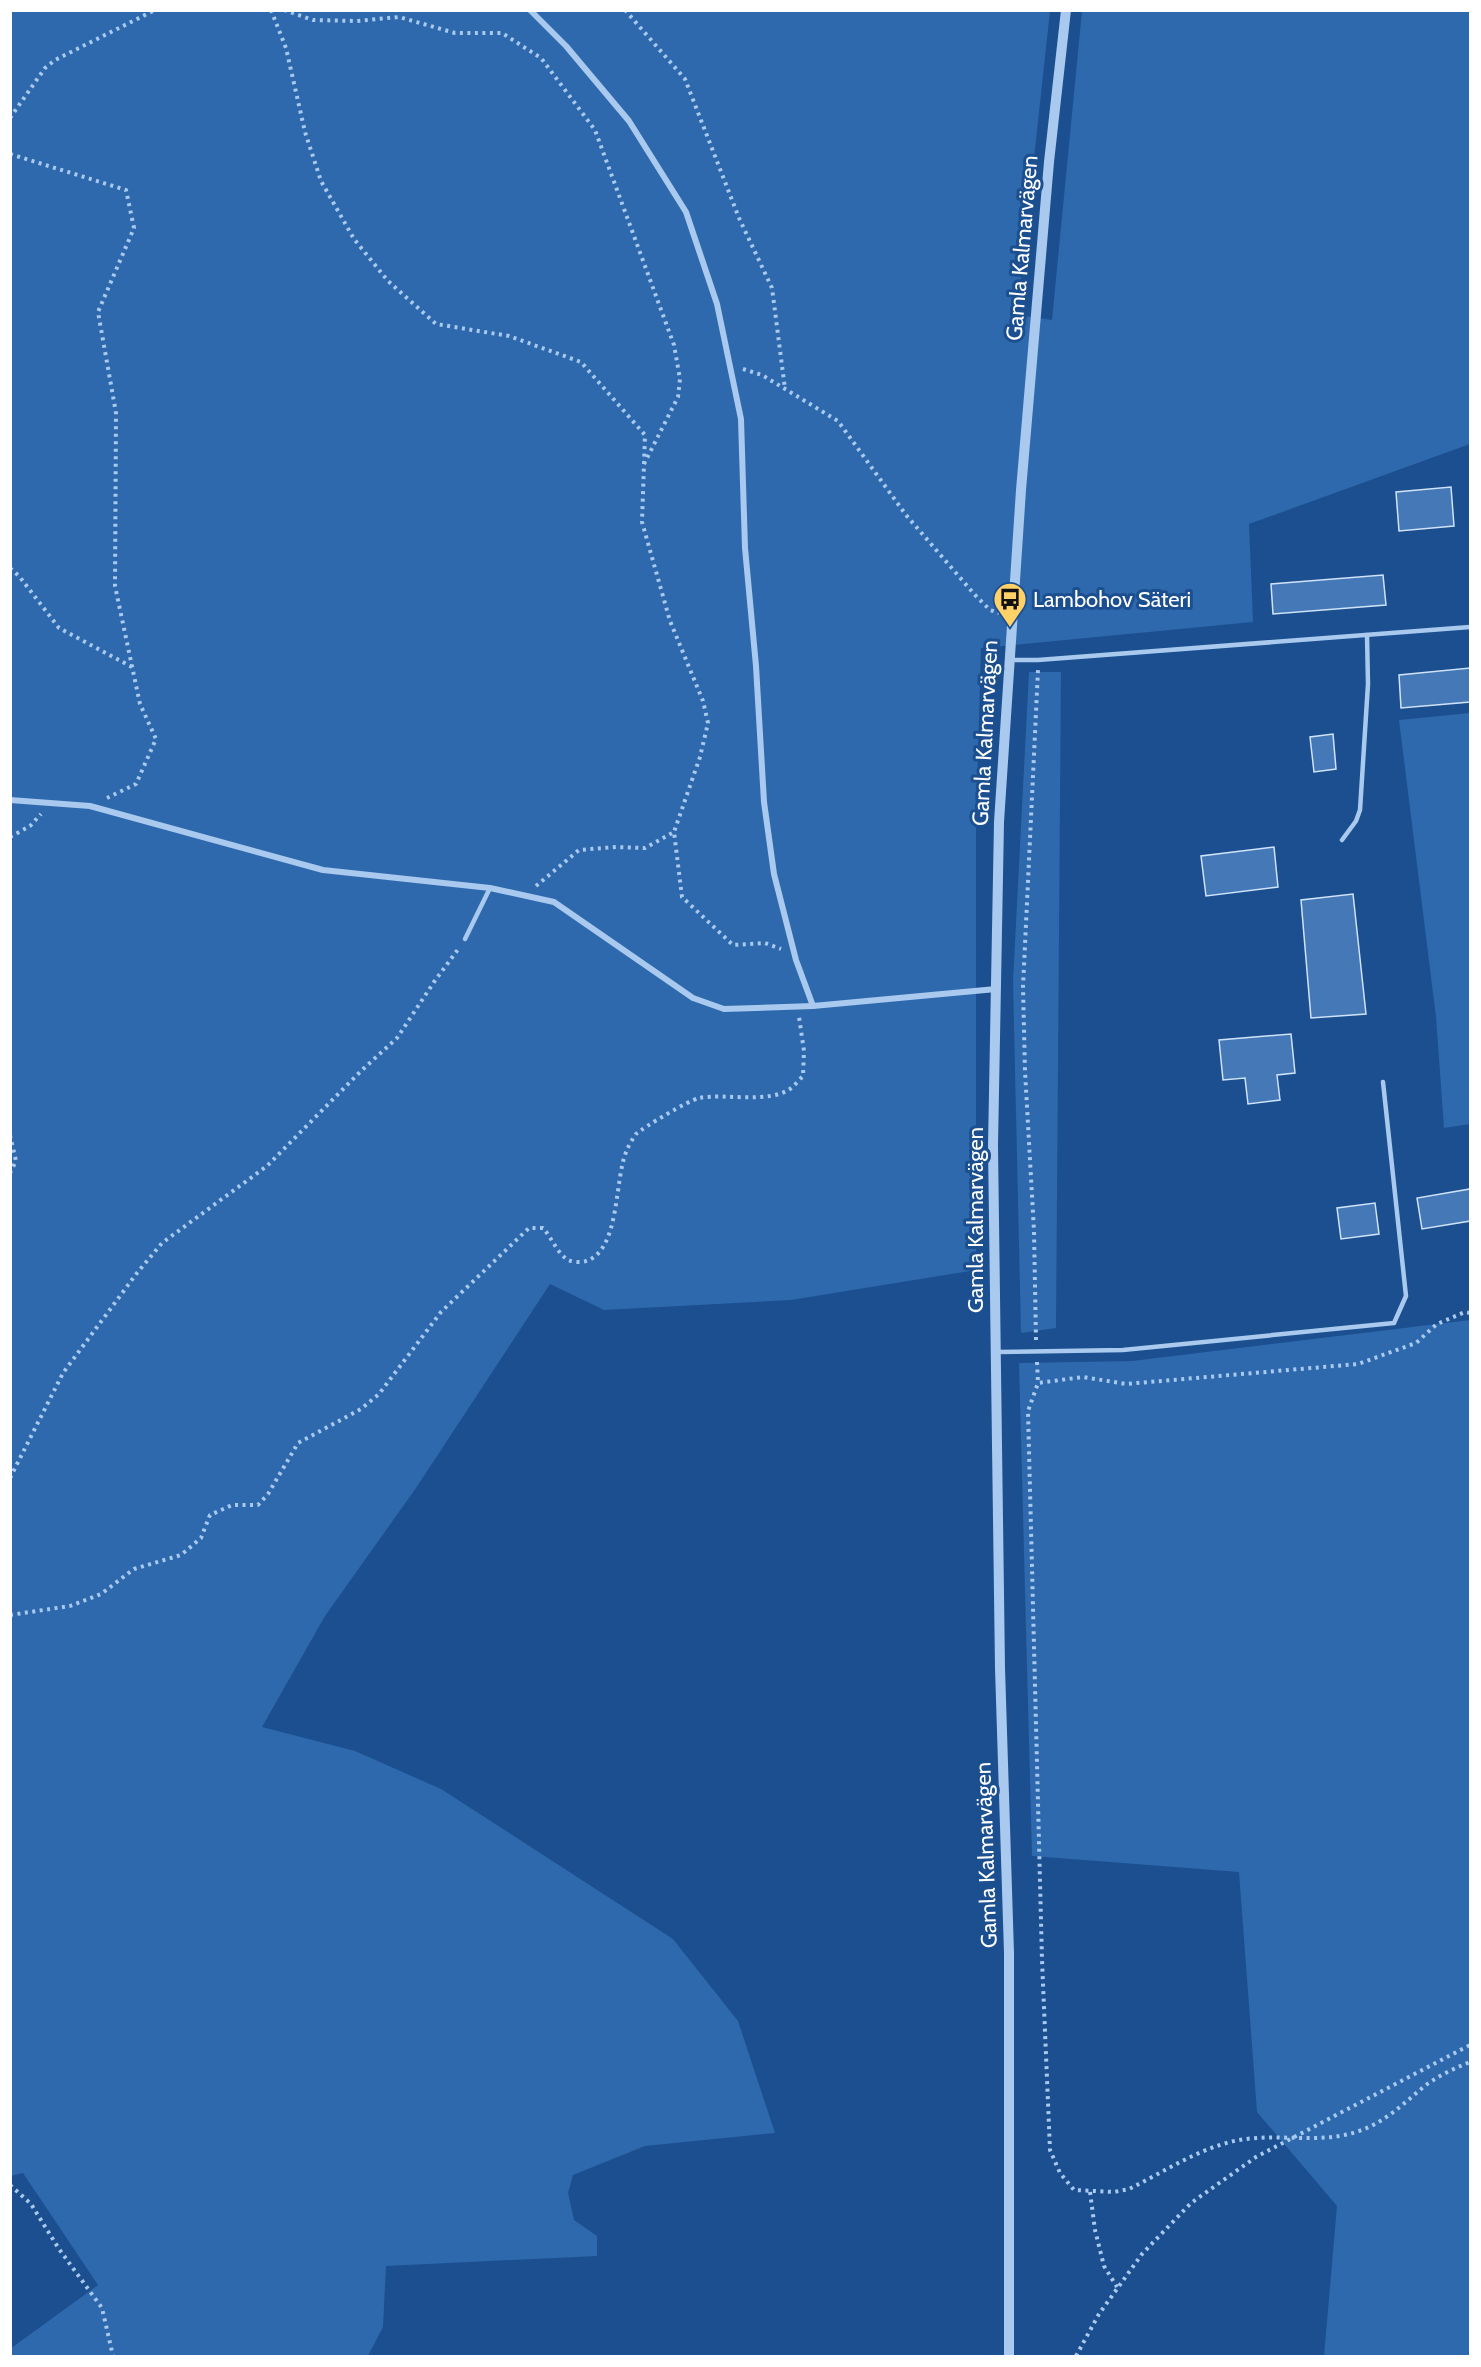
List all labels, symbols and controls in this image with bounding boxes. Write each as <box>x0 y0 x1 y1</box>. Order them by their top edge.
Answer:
street label: Gamla Kalmarvägen <box>1000 154 1044 342</box>
bus stop icon: Lambohov Säteri <box>992 581 1028 628</box>
place label: Lambohov Säteri <box>1033 586 1191 613</box>
street label: Gamla Kalmarvägen <box>967 639 1003 827</box>
street label: Gamla Kalmarvägen <box>962 1127 989 1313</box>
street label: Gamla Kalmarvägen <box>969 1762 1003 1948</box>

